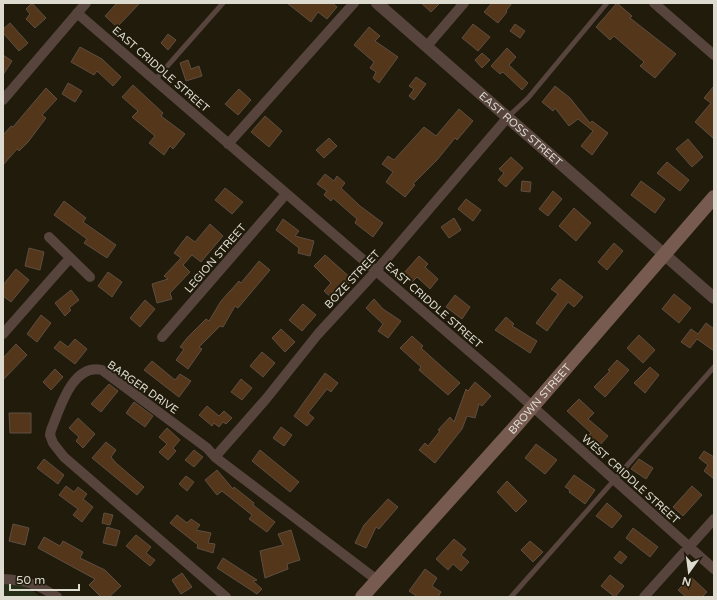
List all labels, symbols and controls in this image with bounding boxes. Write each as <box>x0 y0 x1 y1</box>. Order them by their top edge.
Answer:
street label: EAST CRIDDLE STREET <box>110 24 212 115</box>
street label: EAST ROSS STREET <box>476 89 565 169</box>
street label: LEGION STREET <box>182 221 249 295</box>
street label: BOZE STREET <box>322 247 383 311</box>
street label: EAST CRIDDLE STREET <box>383 260 485 351</box>
street label: BARGER DRIVE <box>105 358 181 417</box>
street label: BROWN STREET <box>506 361 574 437</box>
street label: WEST CRIDDLE STREET <box>579 432 682 527</box>
north arrow <box>669 552 709 592</box>
scale bar <box>10 566 79 592</box>
text: 50 m <box>16 573 45 587</box>
text: N <box>681 574 693 589</box>

